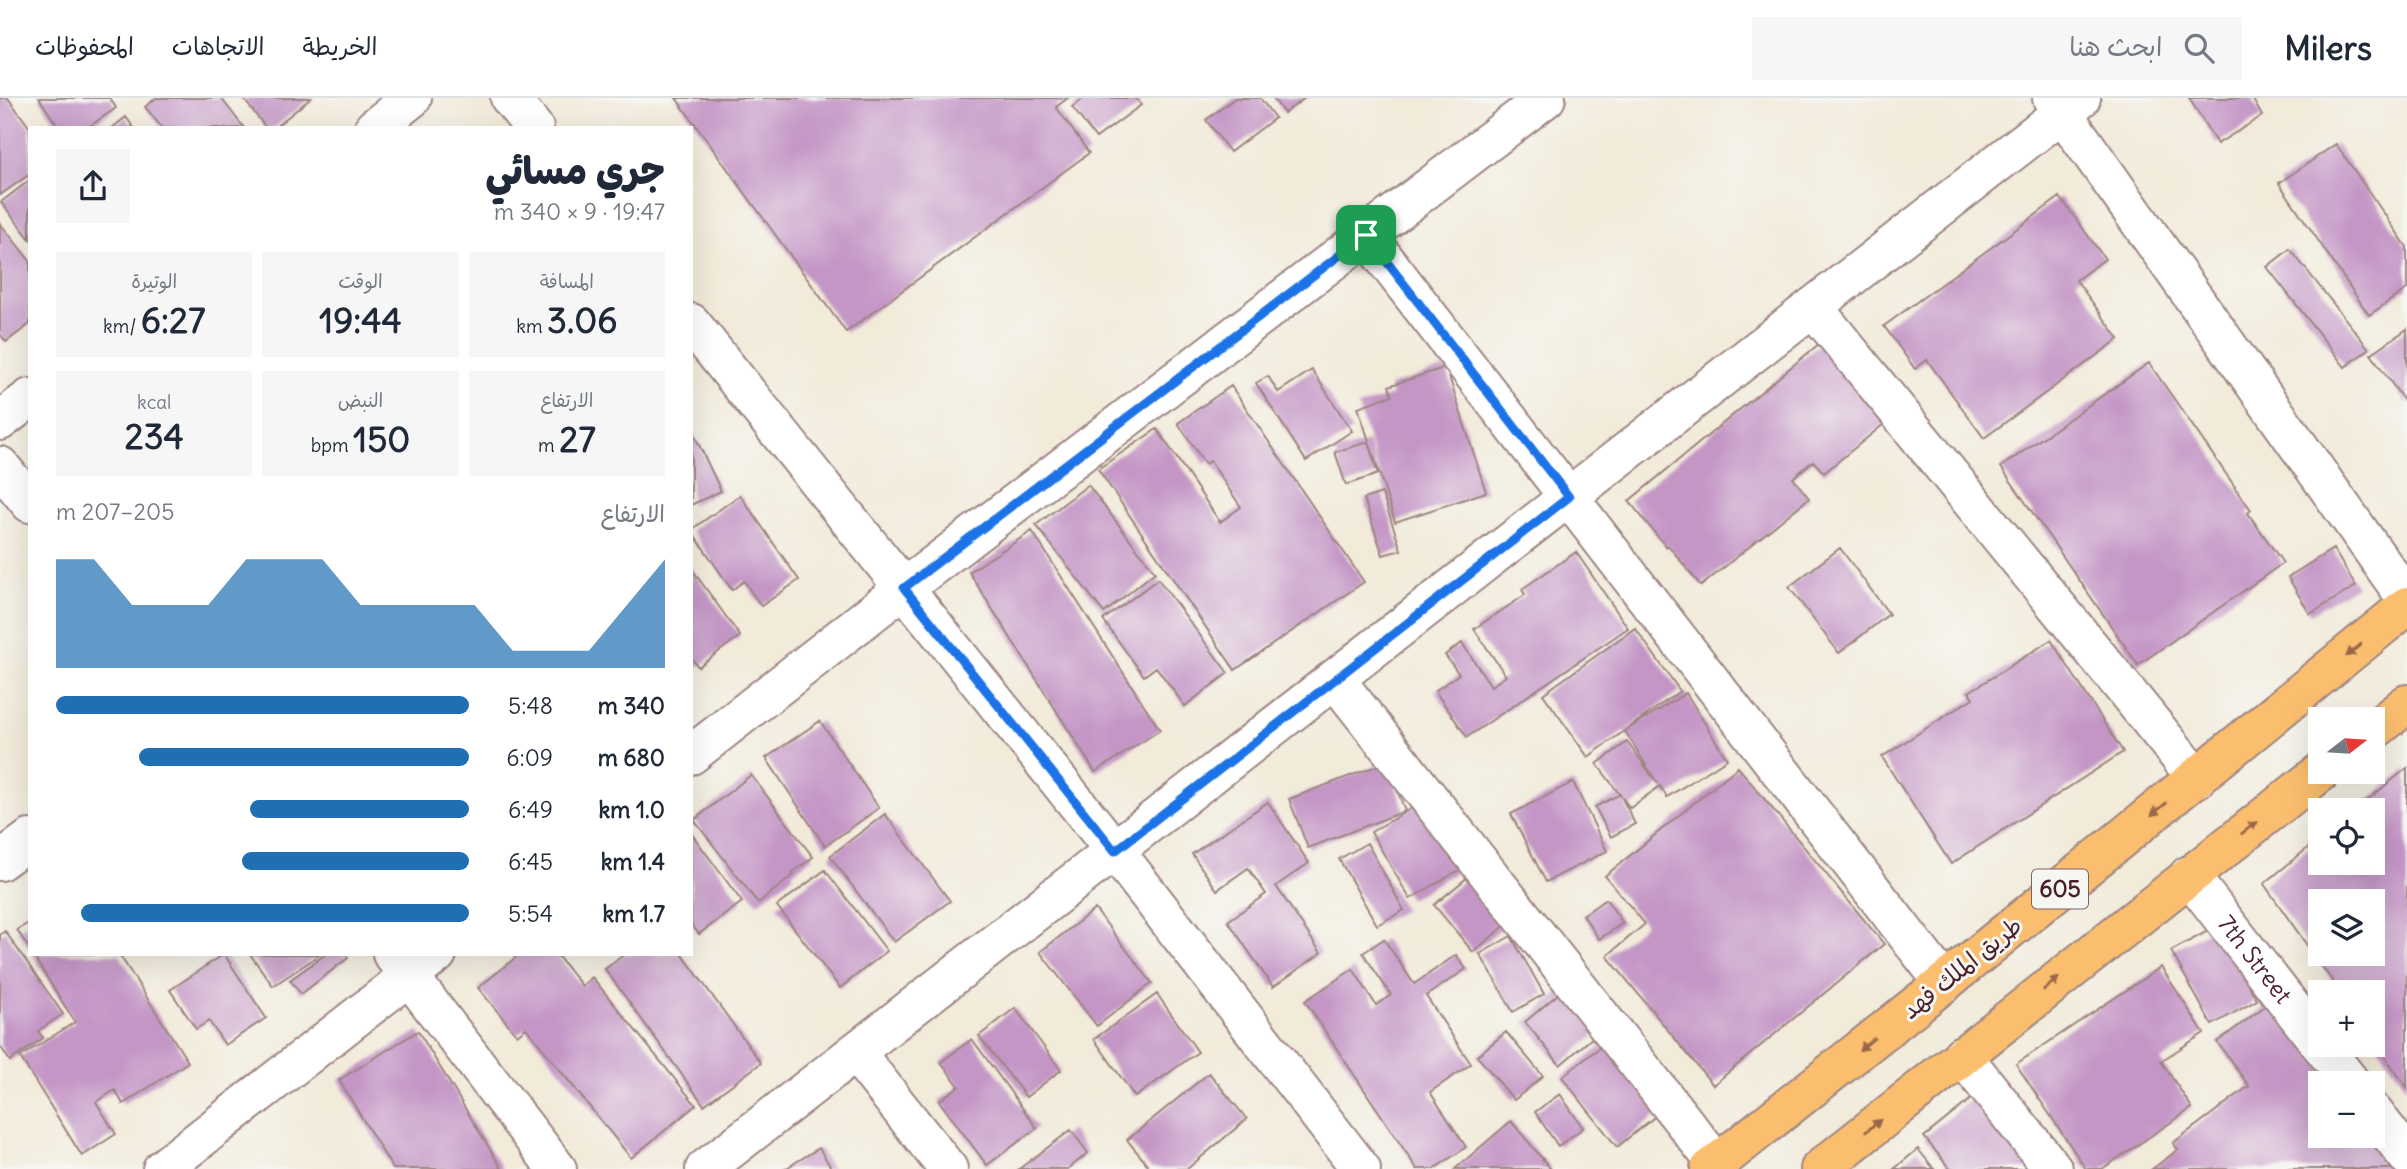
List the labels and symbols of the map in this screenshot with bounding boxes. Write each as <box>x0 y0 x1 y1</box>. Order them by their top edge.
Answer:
pin <box>1336 205 1396 265</box>
one-way arrow <box>2346 642 2364 657</box>
north arrow <box>2308 707 2385 784</box>
one-way arrow <box>2150 801 2167 816</box>
one-way arrow <box>2240 821 2257 836</box>
road number: 605 <box>2032 870 2088 908</box>
street label: 7th Street <box>2212 909 2299 1009</box>
street label: طريق الملك فهد <box>1895 910 2028 1025</box>
one-way arrow <box>2042 977 2060 992</box>
one-way arrow <box>1859 1036 1877 1051</box>
one-way arrow <box>1864 1119 1882 1134</box>

